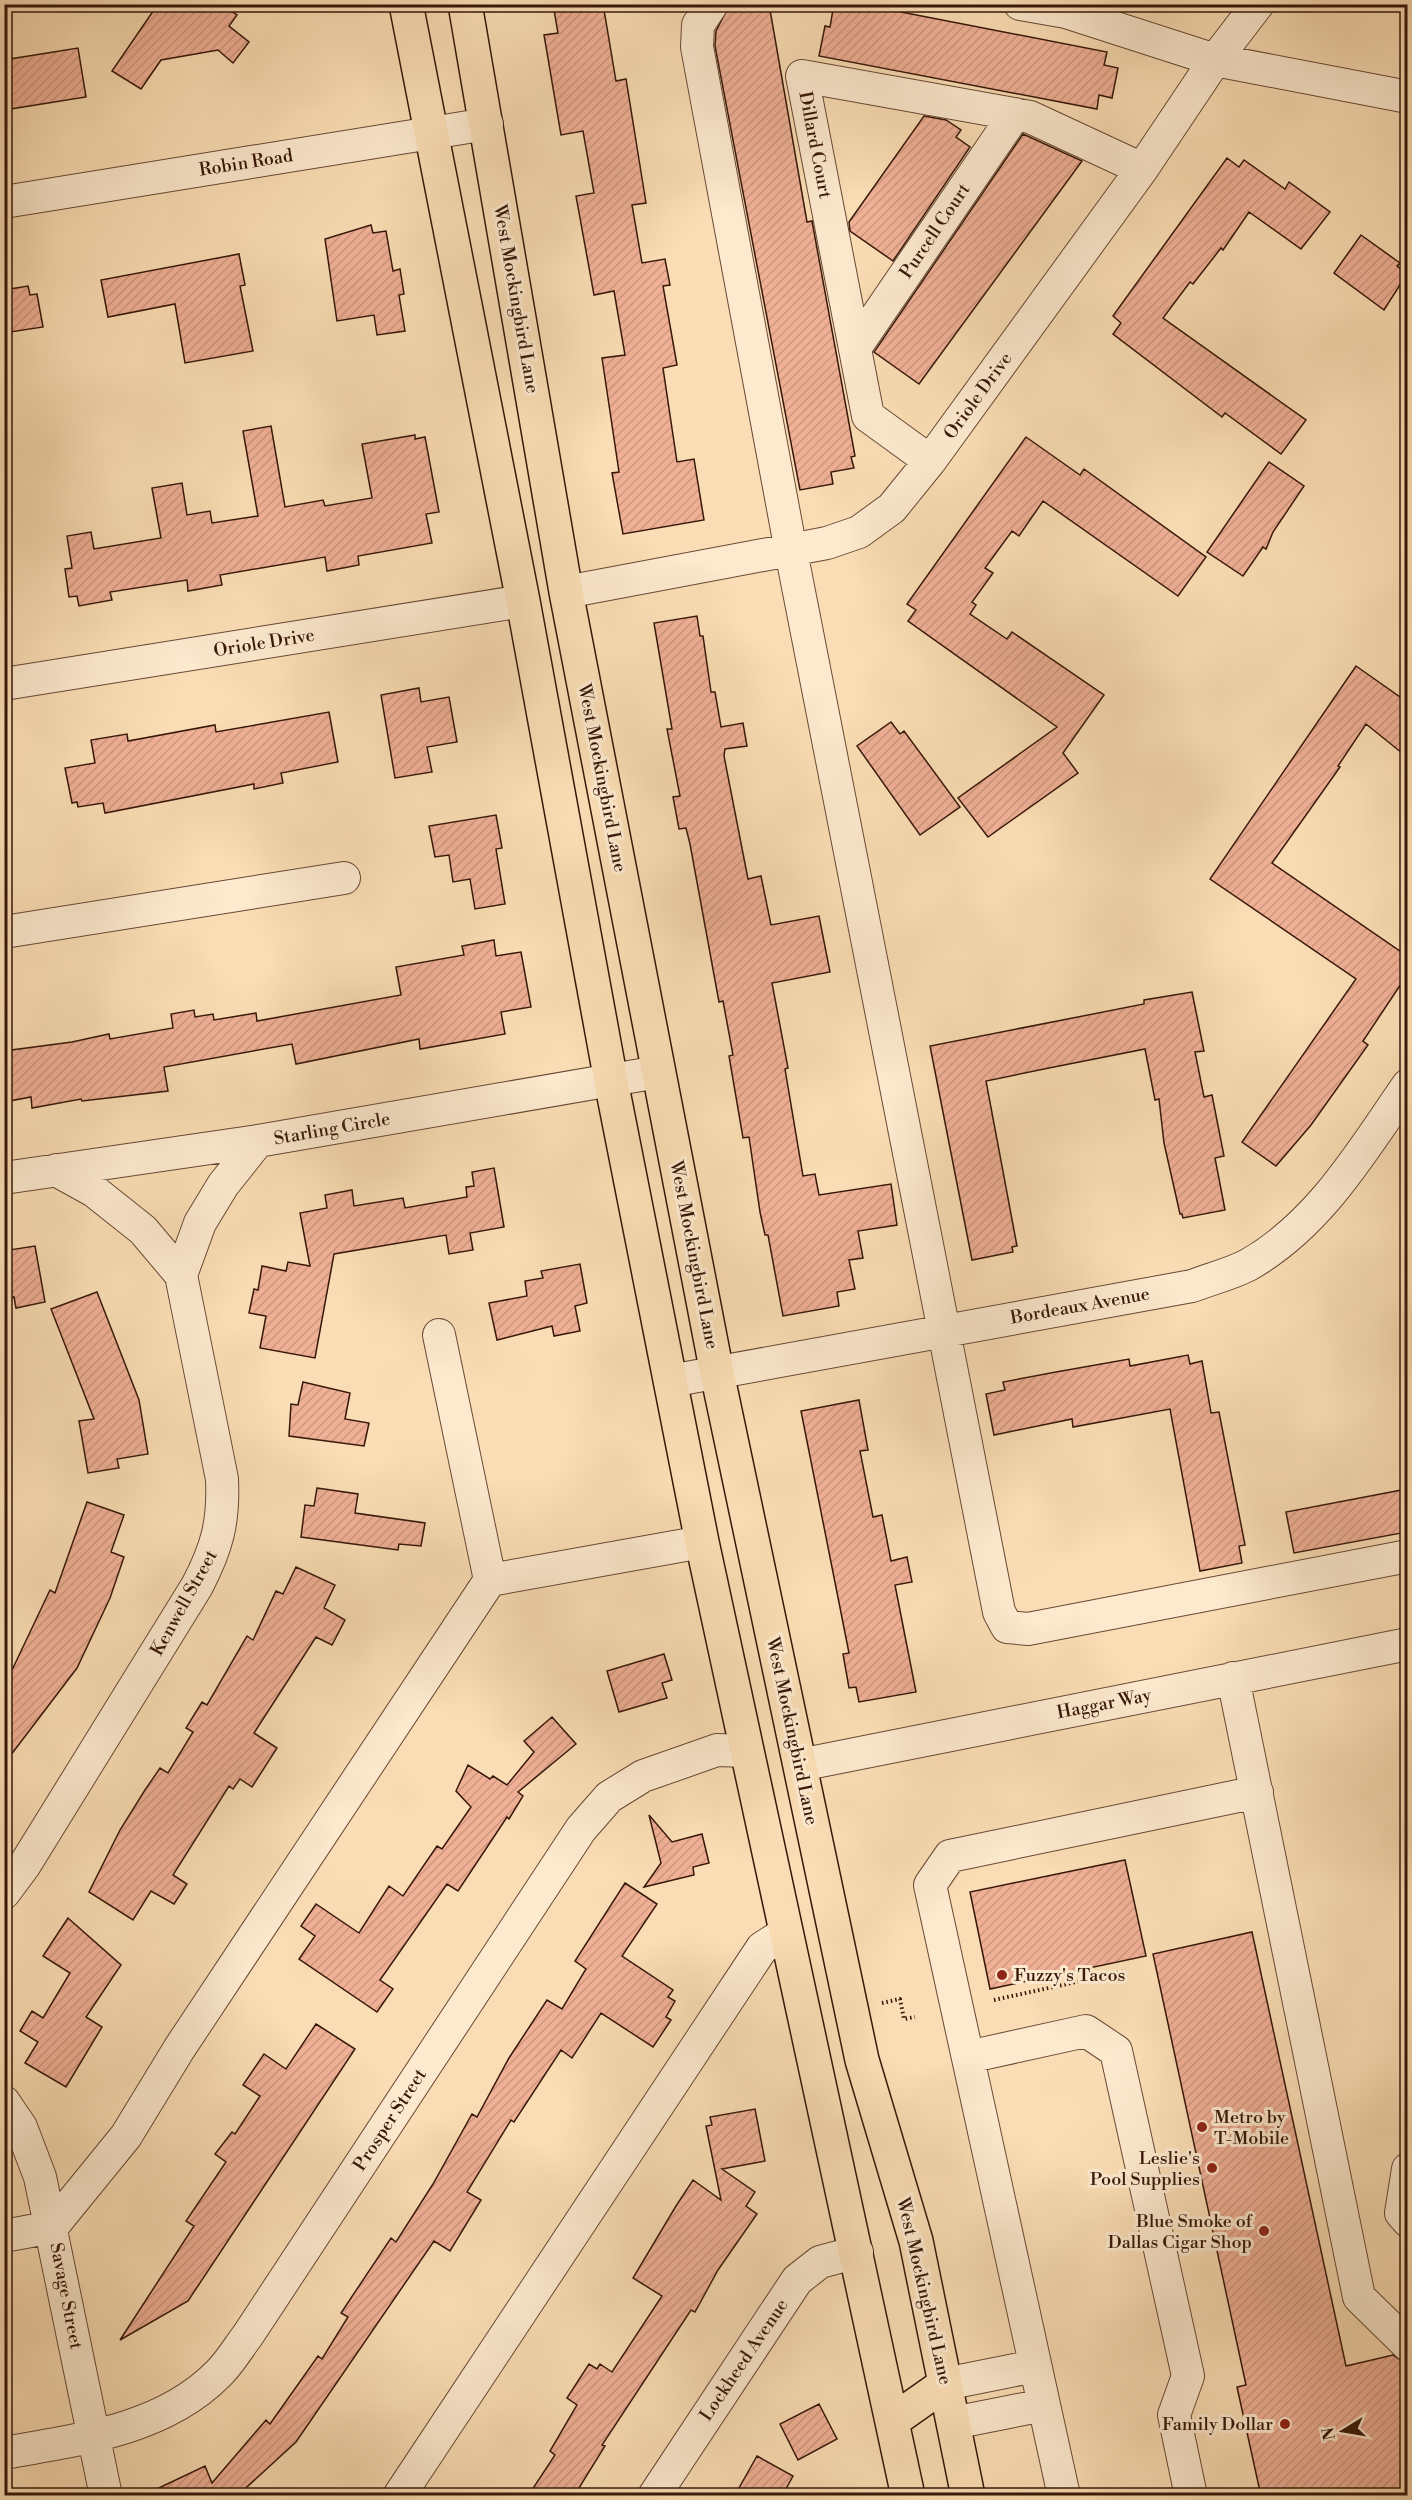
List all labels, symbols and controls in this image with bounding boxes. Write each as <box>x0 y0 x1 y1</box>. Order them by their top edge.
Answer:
street label: Dillard Court <box>793 89 837 201</box>
street label: Robin Road <box>197 144 295 182</box>
street label: Purcell Court <box>895 178 976 283</box>
street label: West Mockingbird Lane <box>488 202 544 395</box>
street label: Oriole Drive <box>939 348 1017 444</box>
street label: Oriole Drive <box>212 624 316 662</box>
street label: West Mockingbird Lane <box>572 681 632 874</box>
street label: Starling Circle <box>272 1107 392 1151</box>
street label: West Mockingbird Lane <box>664 1158 724 1351</box>
street label: Bordeaux Avenue <box>1007 1282 1152 1330</box>
street label: Kenwell Street <box>145 1546 223 1660</box>
street label: West Mockingbird Lane <box>761 1634 823 1827</box>
street label: Haggar Way <box>1055 1684 1153 1724</box>
place label: Fuzzy's Tacos <box>1014 1964 1126 1987</box>
marker: Fuzzy's Tacos <box>995 1968 1009 1982</box>
street label: Prosper Street <box>348 2064 432 2176</box>
place label: Metro by T-Mobile <box>1214 2106 1289 2150</box>
marker: Metro by T-Mobile <box>1195 2120 1209 2134</box>
place label: Leslie's Pool Supplies <box>1090 2147 1200 2191</box>
marker: Leslie's Pool Supplies <box>1205 2161 1219 2175</box>
street label: West Mockingbird Lane <box>891 2194 957 2387</box>
place label: Blue Smoke of Dallas Cigar Shop <box>1108 2210 1253 2254</box>
marker: Blue Smoke of Dallas Cigar Shop <box>1257 2224 1271 2238</box>
street label: Savage Street <box>44 2241 88 2352</box>
street label: Lockheed Avenue <box>695 2294 793 2426</box>
north arrow <box>1313 2401 1373 2461</box>
place label: Family Dollar <box>1162 2413 1273 2436</box>
marker: Family Dollar <box>1278 2417 1292 2431</box>
text: N <box>1318 2425 1340 2442</box>

